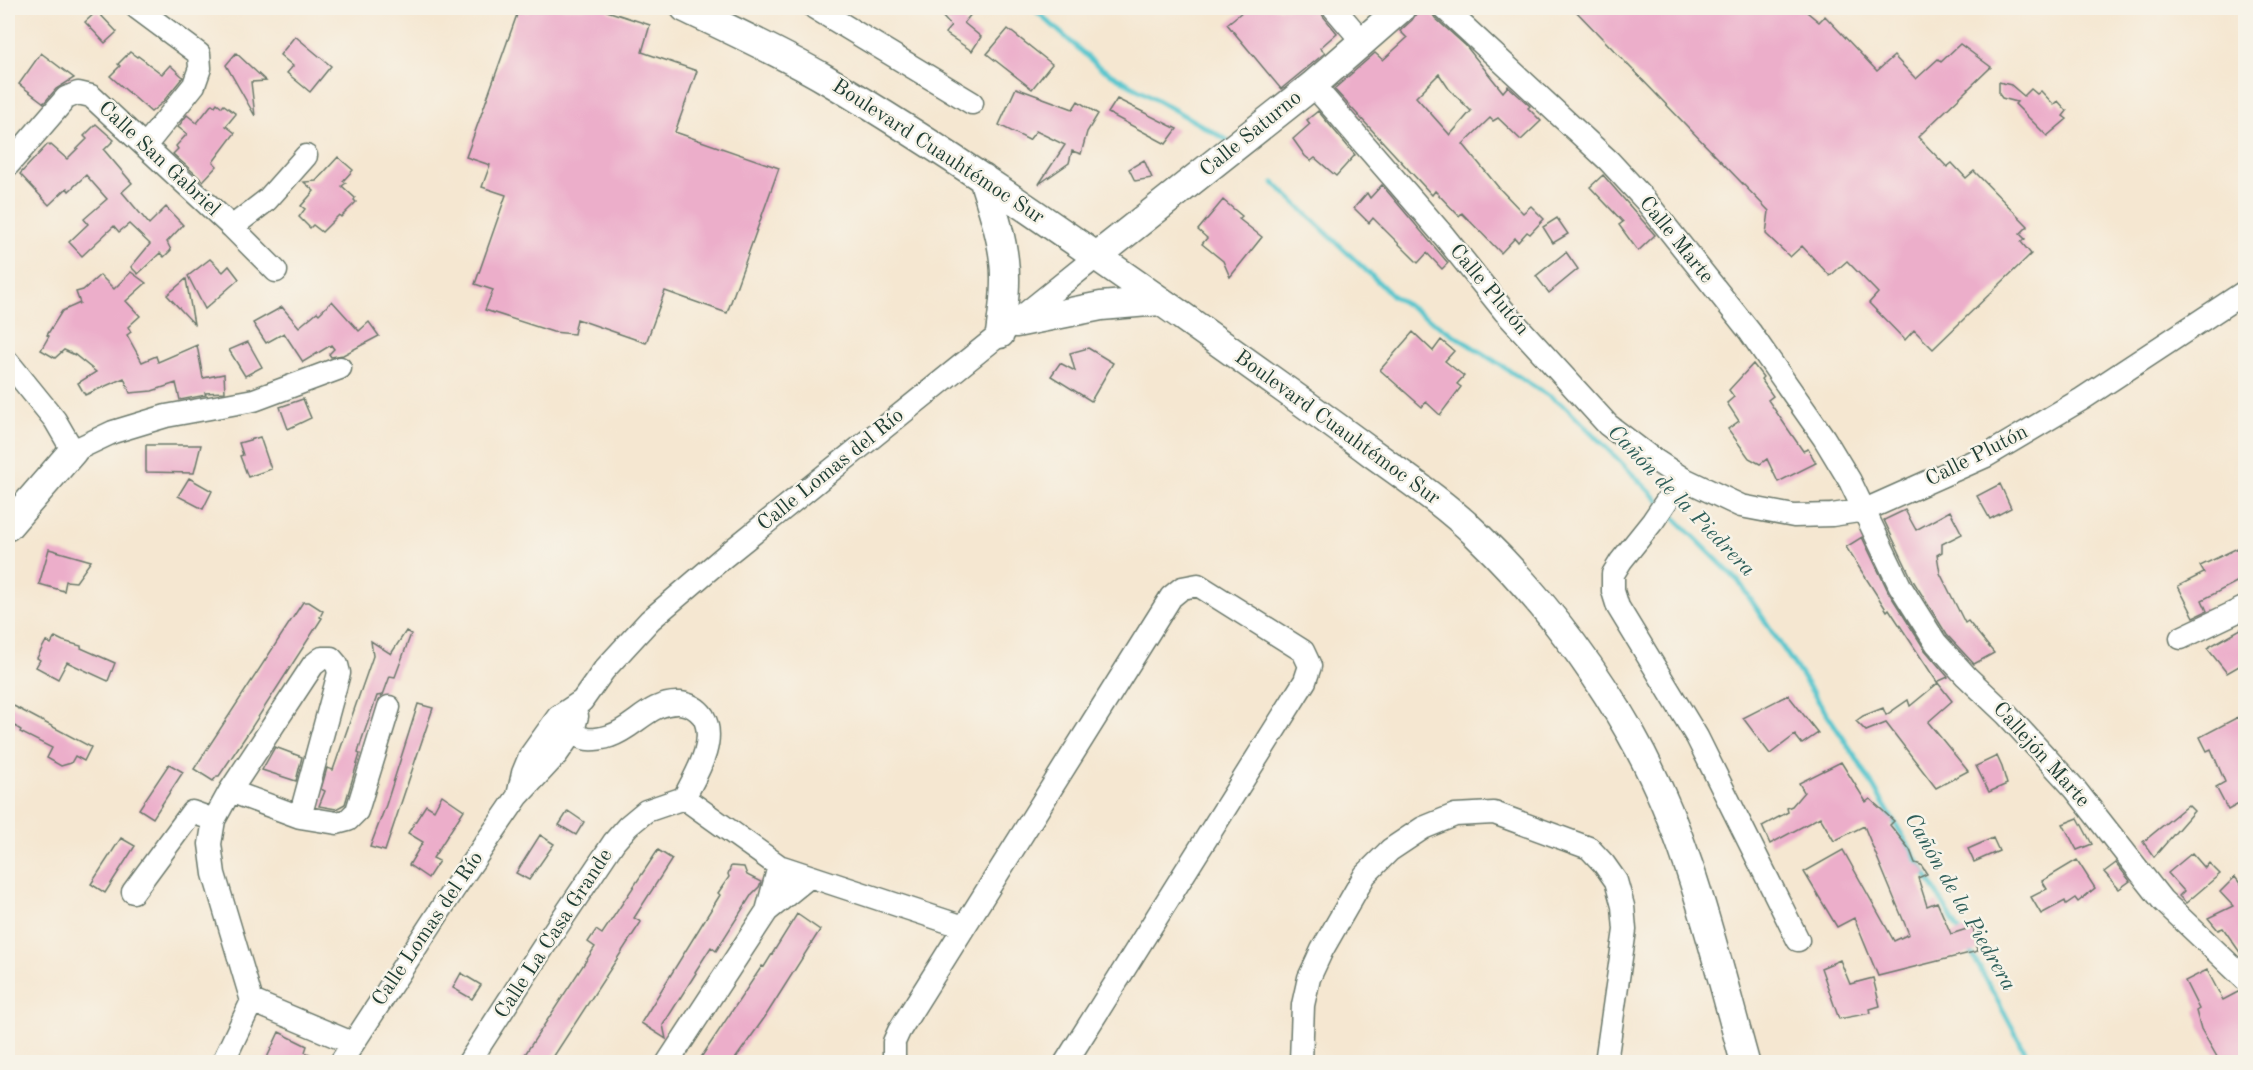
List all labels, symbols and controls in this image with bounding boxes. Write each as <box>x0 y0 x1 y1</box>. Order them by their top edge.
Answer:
street label: Boulevard Cuauhtémoc Sur <box>828 76 1048 229</box>
street label: Calle Saturno <box>1196 87 1306 181</box>
street label: Calle San Gabriel <box>94 98 224 221</box>
street label: Calle Marte <box>1635 193 1717 287</box>
street label: Calle Plutón <box>1445 241 1533 339</box>
street label: Boulevard Cuauhtémoc Sur <box>1231 347 1444 510</box>
street label: Calle Lomas del Río <box>754 405 908 535</box>
water label: Cañón de la Piedrera <box>1603 421 1759 581</box>
street label: Calle Plutón <box>1923 421 2031 491</box>
street label: Callejón Marte <box>1989 698 2093 812</box>
water label: Cañón de la Piedrera <box>1900 809 2020 995</box>
street label: Calle La Casa Grande <box>491 845 617 1023</box>
street label: Calle Lomas del Río <box>369 848 487 1010</box>

